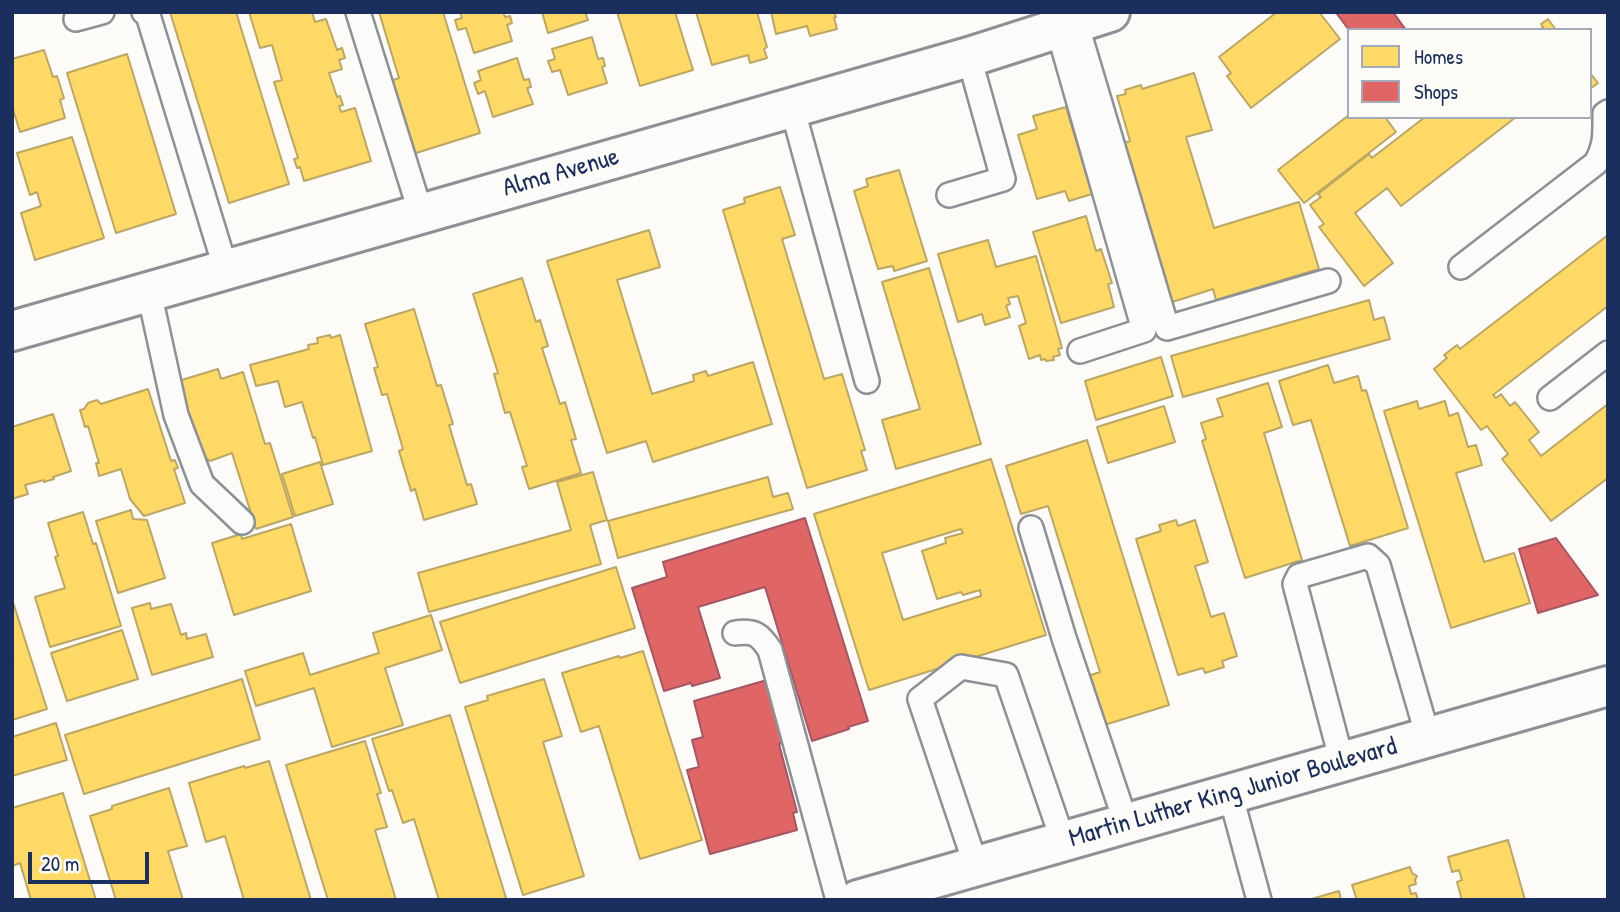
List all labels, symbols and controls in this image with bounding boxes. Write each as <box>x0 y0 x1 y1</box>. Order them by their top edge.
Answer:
legend <box>1347 28 1592 119</box>
text: Homes <box>1414 42 1463 71</box>
text: Shops <box>1414 77 1458 106</box>
street label: Alma Avenue <box>499 142 623 204</box>
street label: Martin Luther King Junior Boulevard <box>1066 731 1400 855</box>
scale bar <box>32 838 152 882</box>
text: 20 m <box>41 849 79 878</box>

